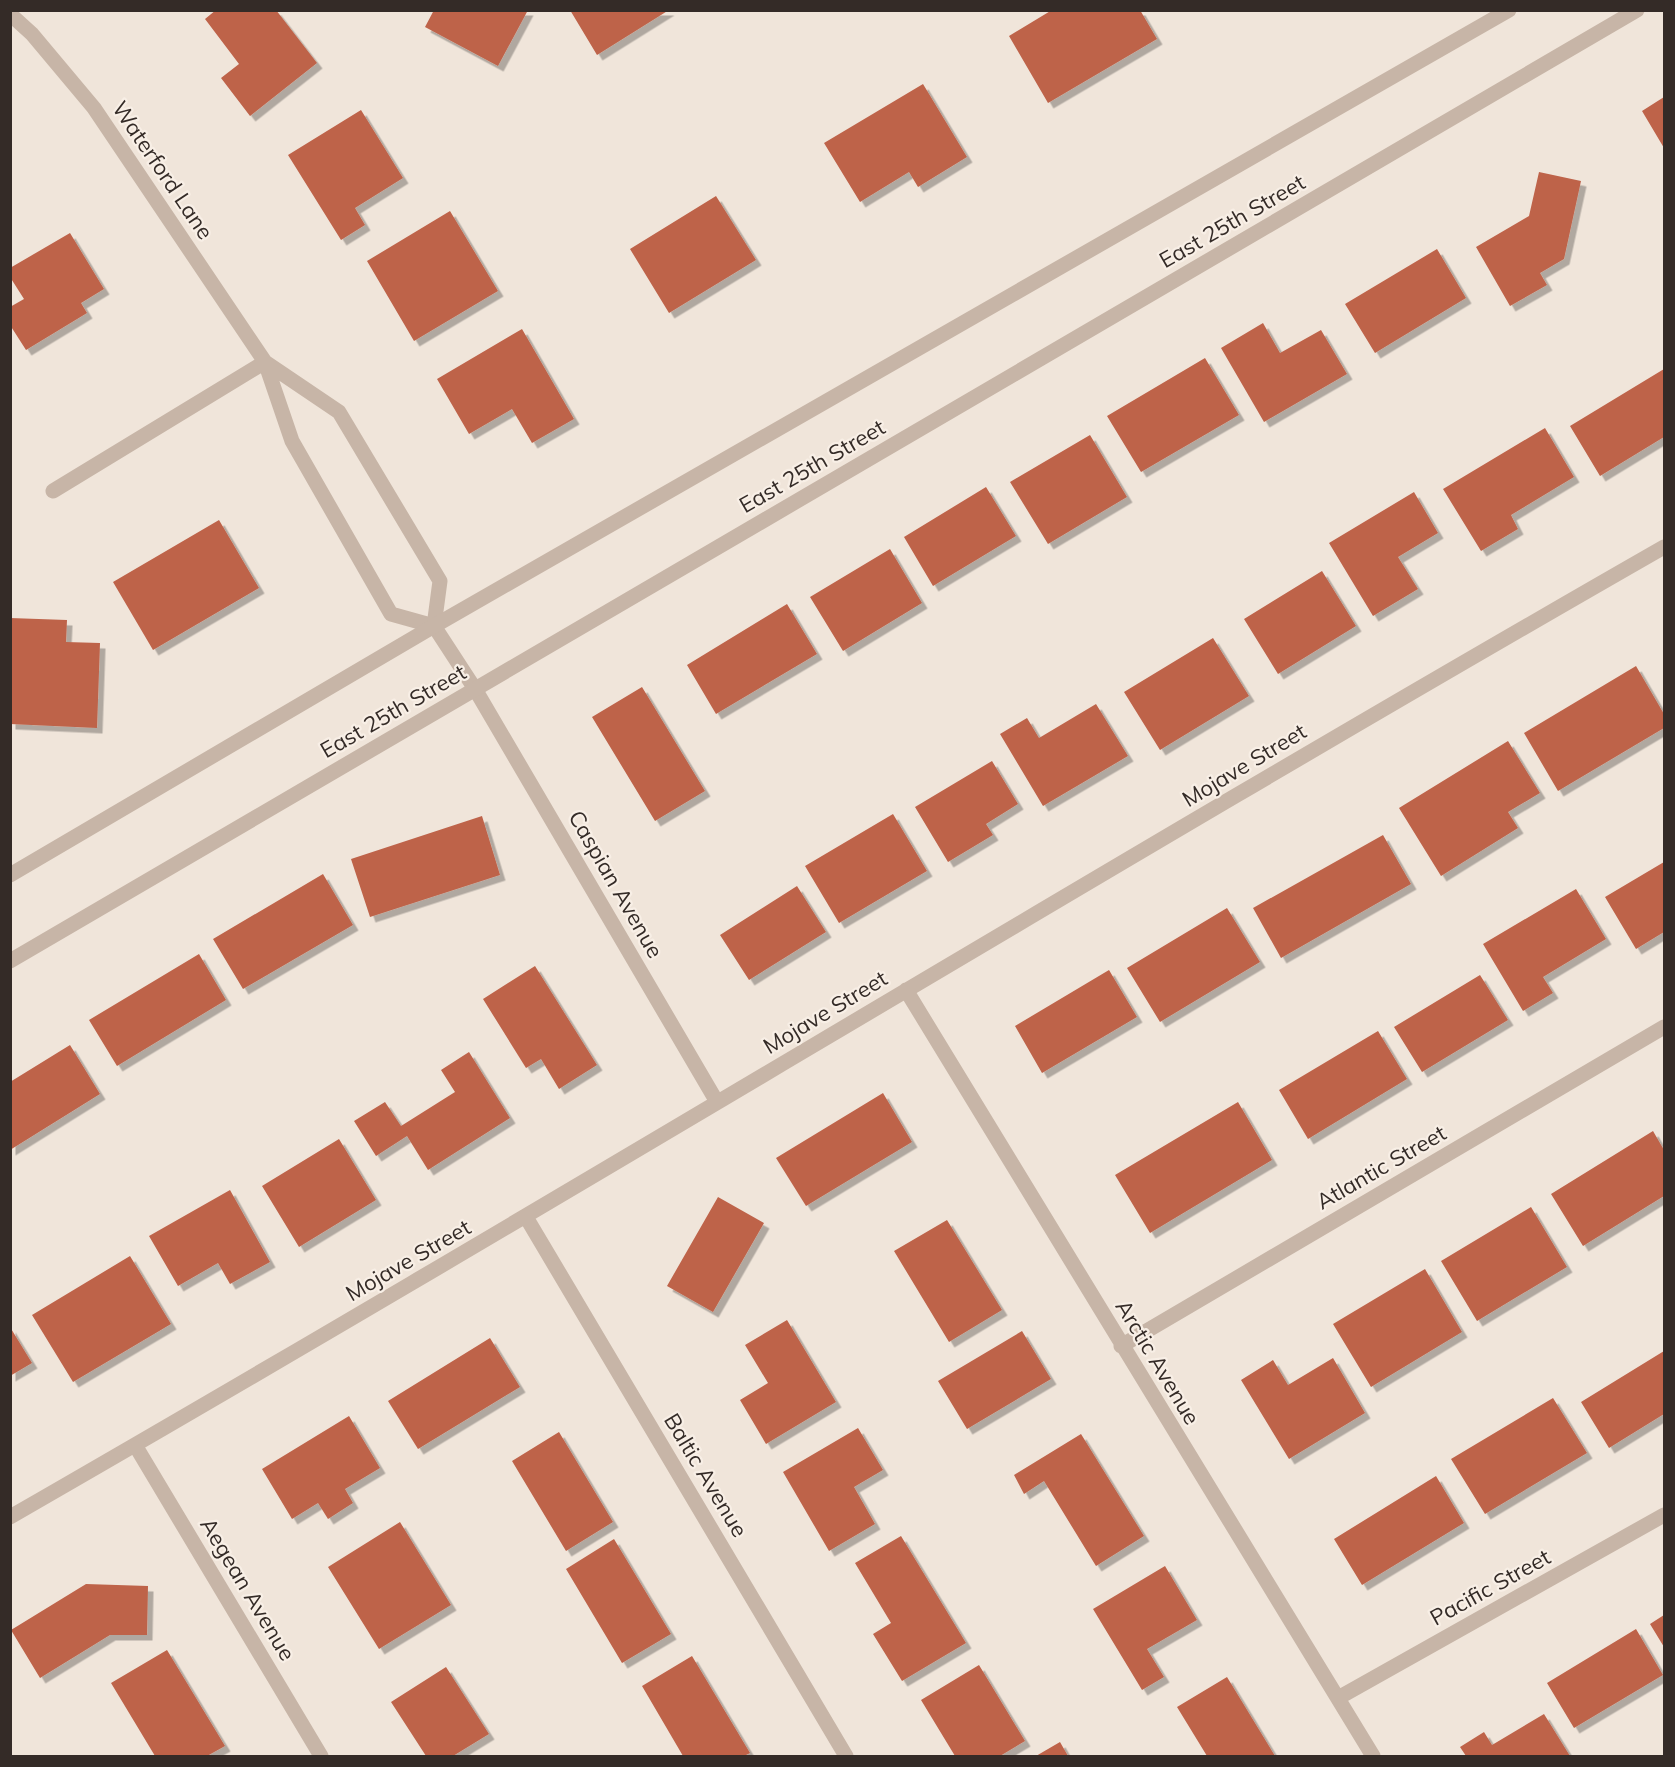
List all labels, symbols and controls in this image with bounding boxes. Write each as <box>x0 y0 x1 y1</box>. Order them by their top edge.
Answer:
street label: Waterford Lane <box>106 95 220 245</box>
street label: East 25th Street <box>1154 168 1310 274</box>
street label: East 25th Street <box>734 413 890 519</box>
street label: East 25th Street <box>315 658 471 764</box>
street label: Mojave Street <box>1177 717 1311 813</box>
street label: Caspian Avenue <box>562 805 670 963</box>
street label: Mojave Street <box>758 964 892 1060</box>
street label: Atlantic Street <box>1311 1118 1451 1215</box>
street label: Mojave Street <box>340 1213 476 1307</box>
street label: Arctic Avenue <box>1110 1294 1206 1430</box>
street label: Baltic Avenue <box>658 1408 754 1542</box>
street label: Aegean Avenue <box>194 1512 302 1666</box>
street label: Pacific Street <box>1425 1542 1555 1632</box>

